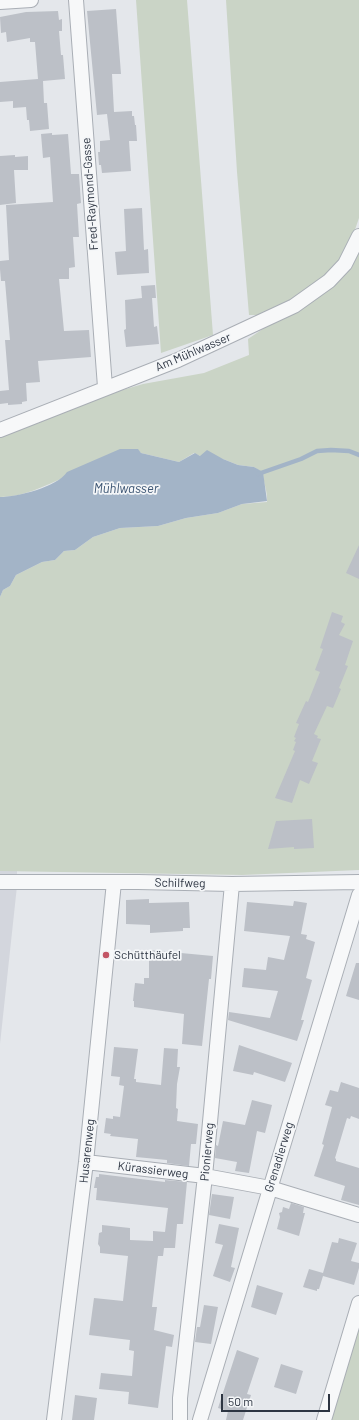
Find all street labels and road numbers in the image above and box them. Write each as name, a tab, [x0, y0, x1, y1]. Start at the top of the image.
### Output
street label: Fred-Raymond-Gasse	[79, 137, 101, 251]
street label: Am Mühlwasser	[153, 330, 233, 374]
street label: Schilfweg	[154, 875, 206, 891]
street label: Husarenweg	[76, 1118, 98, 1184]
street label: Grenadierweg	[261, 1120, 297, 1194]
street label: Pionierweg	[197, 1122, 217, 1182]
street label: Kürassierweg	[117, 1159, 189, 1181]

